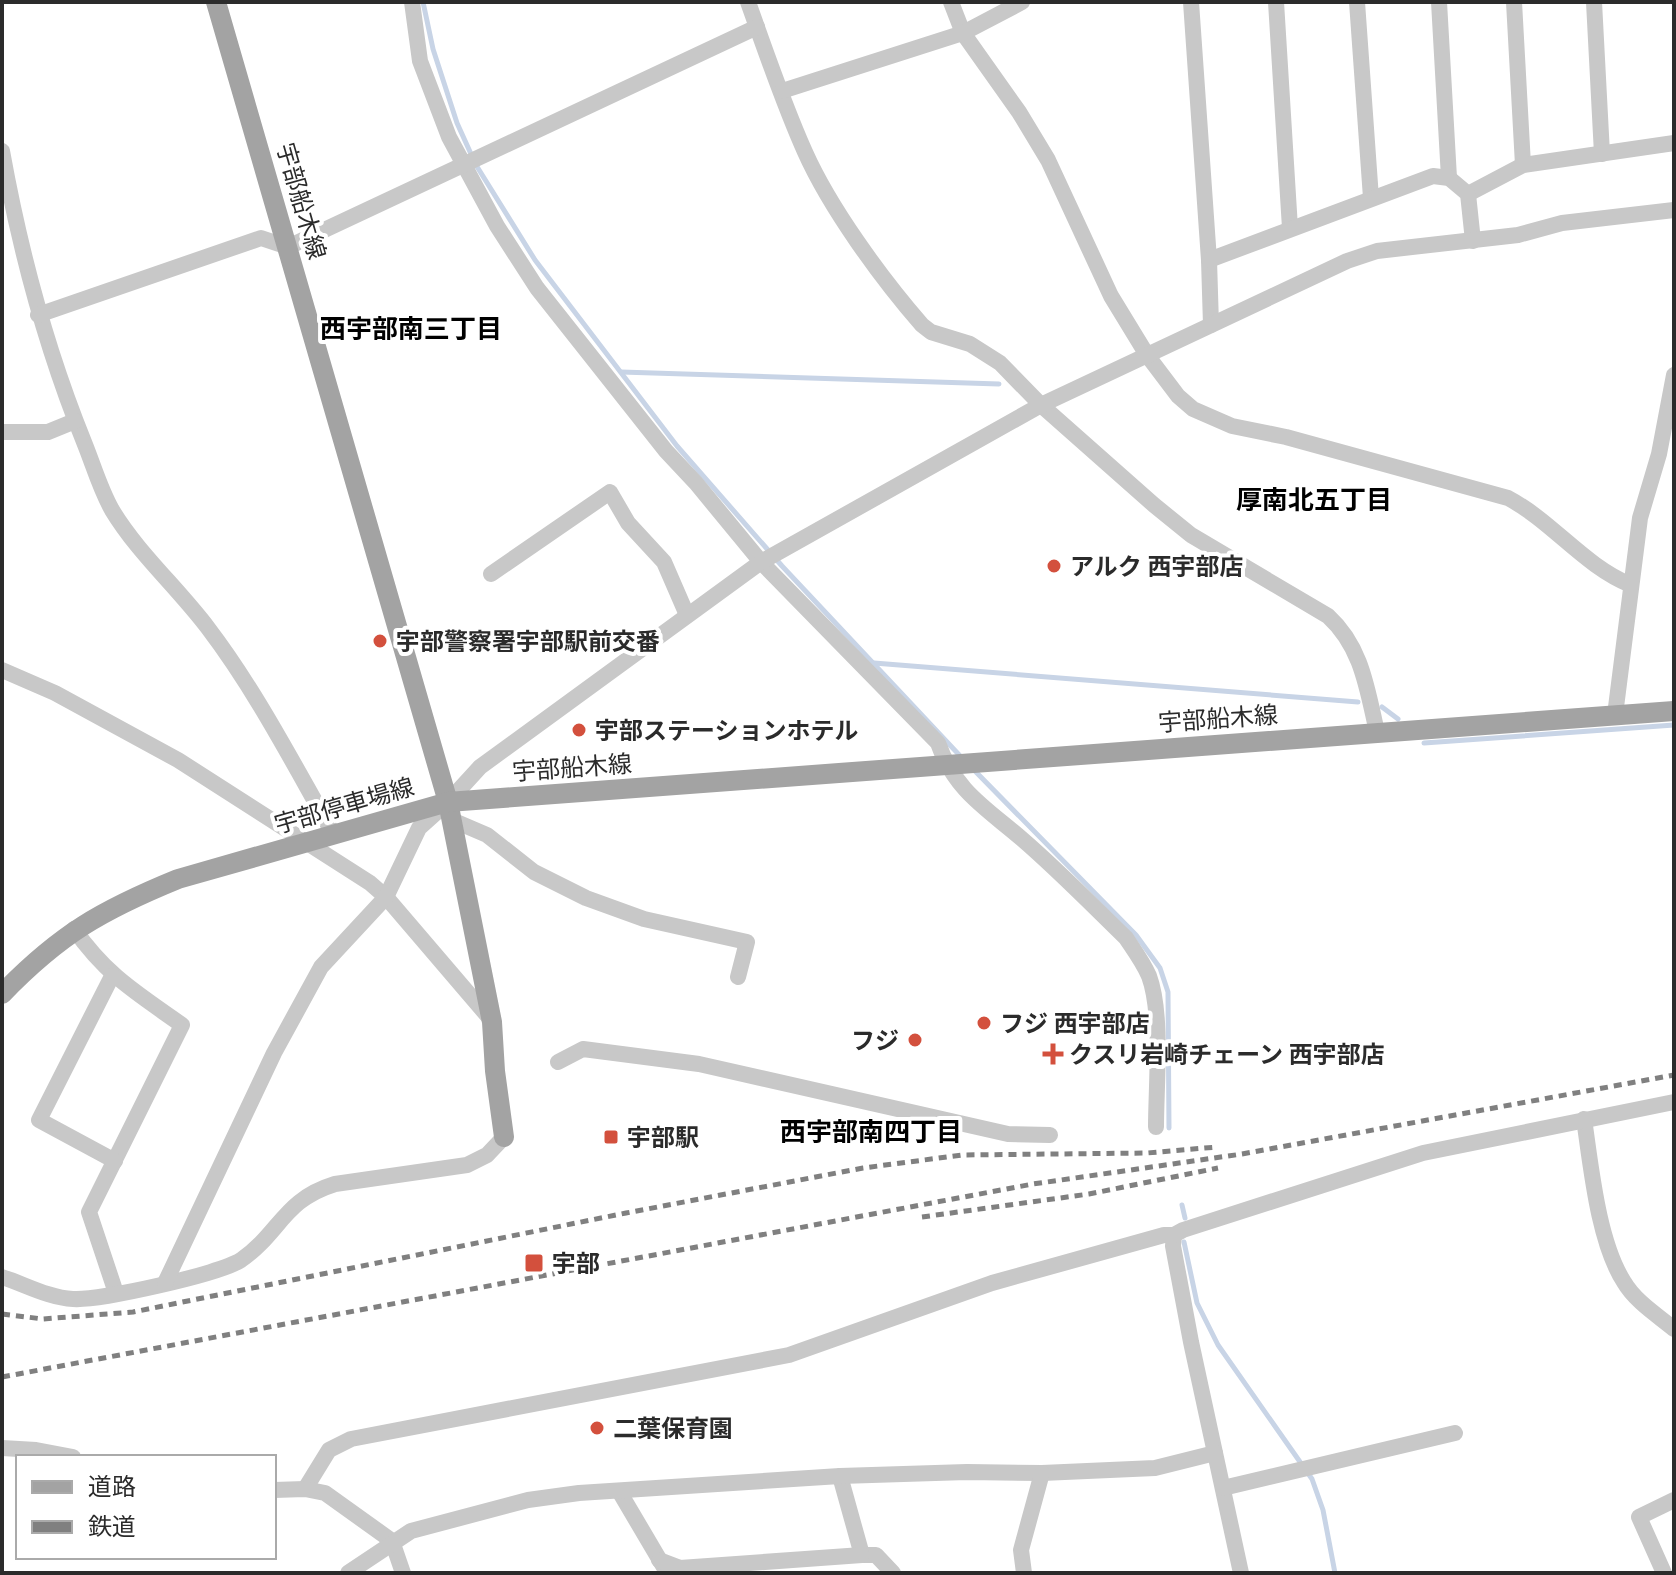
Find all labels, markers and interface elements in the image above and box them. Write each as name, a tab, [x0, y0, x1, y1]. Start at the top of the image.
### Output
street label: 宇部船木線	[270, 139, 334, 263]
district label: 西宇部南三丁目	[320, 311, 502, 345]
district label: 厚南北五丁目	[1236, 482, 1392, 516]
place label: アルク 西宇部店	[1070, 550, 1243, 582]
marker: アルク 西宇部店	[1045, 557, 1063, 575]
place label: 宇部警察署宇部駅前交番	[396, 625, 660, 657]
marker: 宇部警察署宇部駅前交番	[371, 632, 389, 650]
street label: 宇部船木線	[1157, 698, 1279, 738]
place label: 宇部ステーションホテル	[595, 714, 859, 746]
marker: 宇部ステーションホテル	[570, 721, 588, 739]
street label: 宇部船木線	[511, 747, 633, 787]
street label: 宇部停車場線	[270, 770, 418, 840]
place label: フジ 西宇部店	[1000, 1007, 1150, 1039]
marker: フジ 西宇部店	[975, 1014, 993, 1032]
place label: フジ	[851, 1024, 899, 1056]
marker: フジ	[906, 1031, 924, 1049]
place label: クスリ岩崎チェーン 西宇部店	[1069, 1038, 1385, 1070]
marker: クスリ岩崎チェーン 西宇部店	[1044, 1045, 1062, 1063]
district label: 西宇部南四丁目	[780, 1114, 962, 1148]
place label: 宇部駅	[627, 1121, 699, 1153]
marker: 宇部駅	[602, 1128, 620, 1146]
place label: 宇部	[552, 1247, 600, 1279]
marker: 宇部	[523, 1252, 545, 1274]
place label: 二葉保育園	[613, 1412, 733, 1444]
marker: 二葉保育園	[588, 1419, 606, 1437]
legend	[16, 1455, 276, 1559]
text: 道路	[88, 1470, 136, 1502]
text: 鉄道	[88, 1510, 136, 1542]

